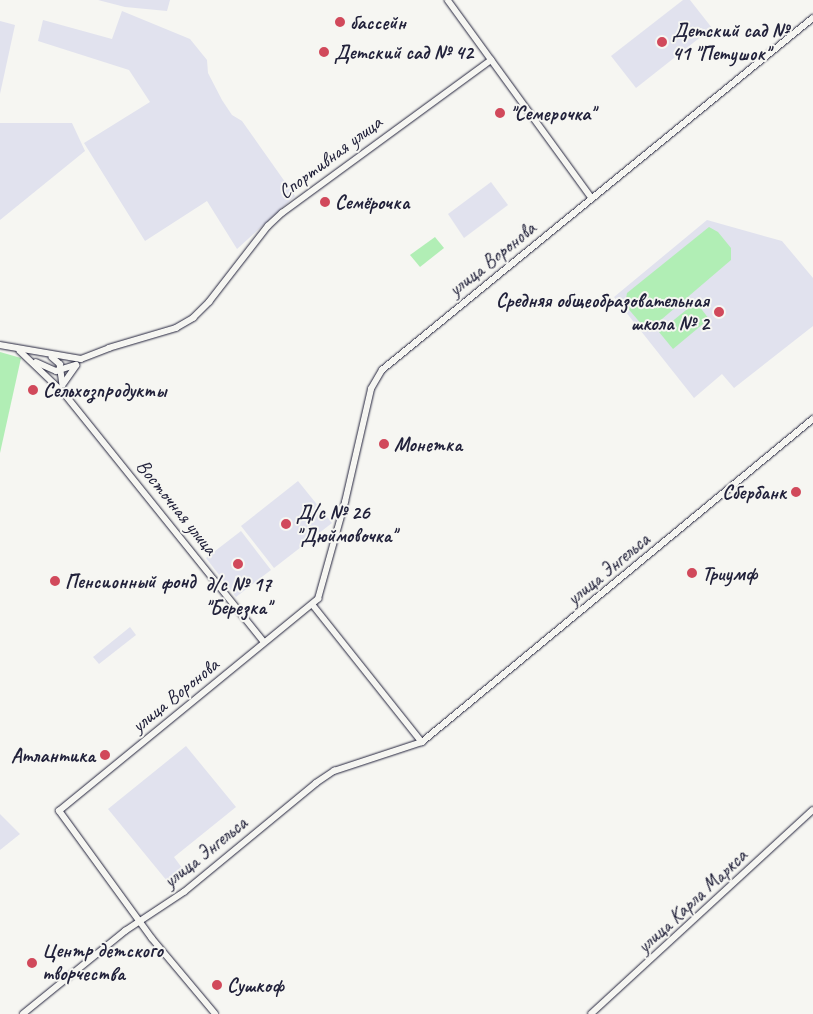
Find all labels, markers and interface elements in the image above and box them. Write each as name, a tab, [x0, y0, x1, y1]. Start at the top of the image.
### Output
place label: бассейн	[350, 10, 406, 34]
marker: бассейн	[334, 16, 346, 28]
place label: Детский сад № 41 "Петушок"	[672, 19, 788, 66]
marker: Детский сад № 41 "Петушок"	[656, 36, 668, 48]
place label: Детский сад № 42	[334, 40, 473, 64]
marker: Детский сад № 42	[318, 46, 330, 58]
place label: "Семерочка"	[510, 101, 595, 125]
marker: "Семерочка"	[494, 107, 506, 119]
street label: Спортивная улица	[273, 110, 387, 204]
place label: Семёрочка	[335, 190, 409, 214]
marker: Семёрочка	[319, 196, 331, 208]
street label: улица Воронова	[443, 216, 541, 302]
place label: Средняя общеобразовательная школа № 2	[496, 288, 709, 335]
marker: Средняя общеобразовательная школа № 2	[713, 306, 725, 318]
place label: Сельхозпродукты	[43, 378, 166, 402]
marker: Сельхозпродукты	[27, 384, 39, 396]
place label: Монетка	[394, 432, 462, 456]
marker: Монетка	[378, 438, 390, 450]
street label: Восточная улица	[131, 454, 223, 560]
place label: Сбербанк	[722, 480, 786, 504]
marker: Сбербанк	[790, 486, 802, 498]
place label: Д/с № 26 "Дюймовочка"	[296, 500, 396, 547]
marker: Д/с № 26 "Дюймовочка"	[280, 518, 292, 530]
street label: улица Энгельса	[561, 527, 655, 611]
marker: д/с № 17 "Березка"	[232, 558, 244, 570]
place label: Триумф	[702, 561, 757, 585]
marker: Триумф	[686, 567, 698, 579]
place label: Пенсионный фонд	[65, 569, 196, 593]
place label: д/с № 17 "Березка"	[205, 572, 271, 619]
marker: Пенсионный фонд	[49, 575, 61, 587]
street label: улица Воронова	[126, 652, 224, 738]
place label: Атлантика	[11, 743, 95, 767]
marker: Атлантика	[99, 749, 111, 761]
street label: улица Энгельса	[158, 811, 252, 893]
street label: улица Карла Маркса	[632, 844, 752, 958]
place label: Центр детского творчества	[42, 939, 163, 986]
marker: Центр детского творчества	[26, 957, 38, 969]
place label: Сушкоф	[227, 973, 284, 997]
marker: Сушкоф	[211, 979, 223, 991]

